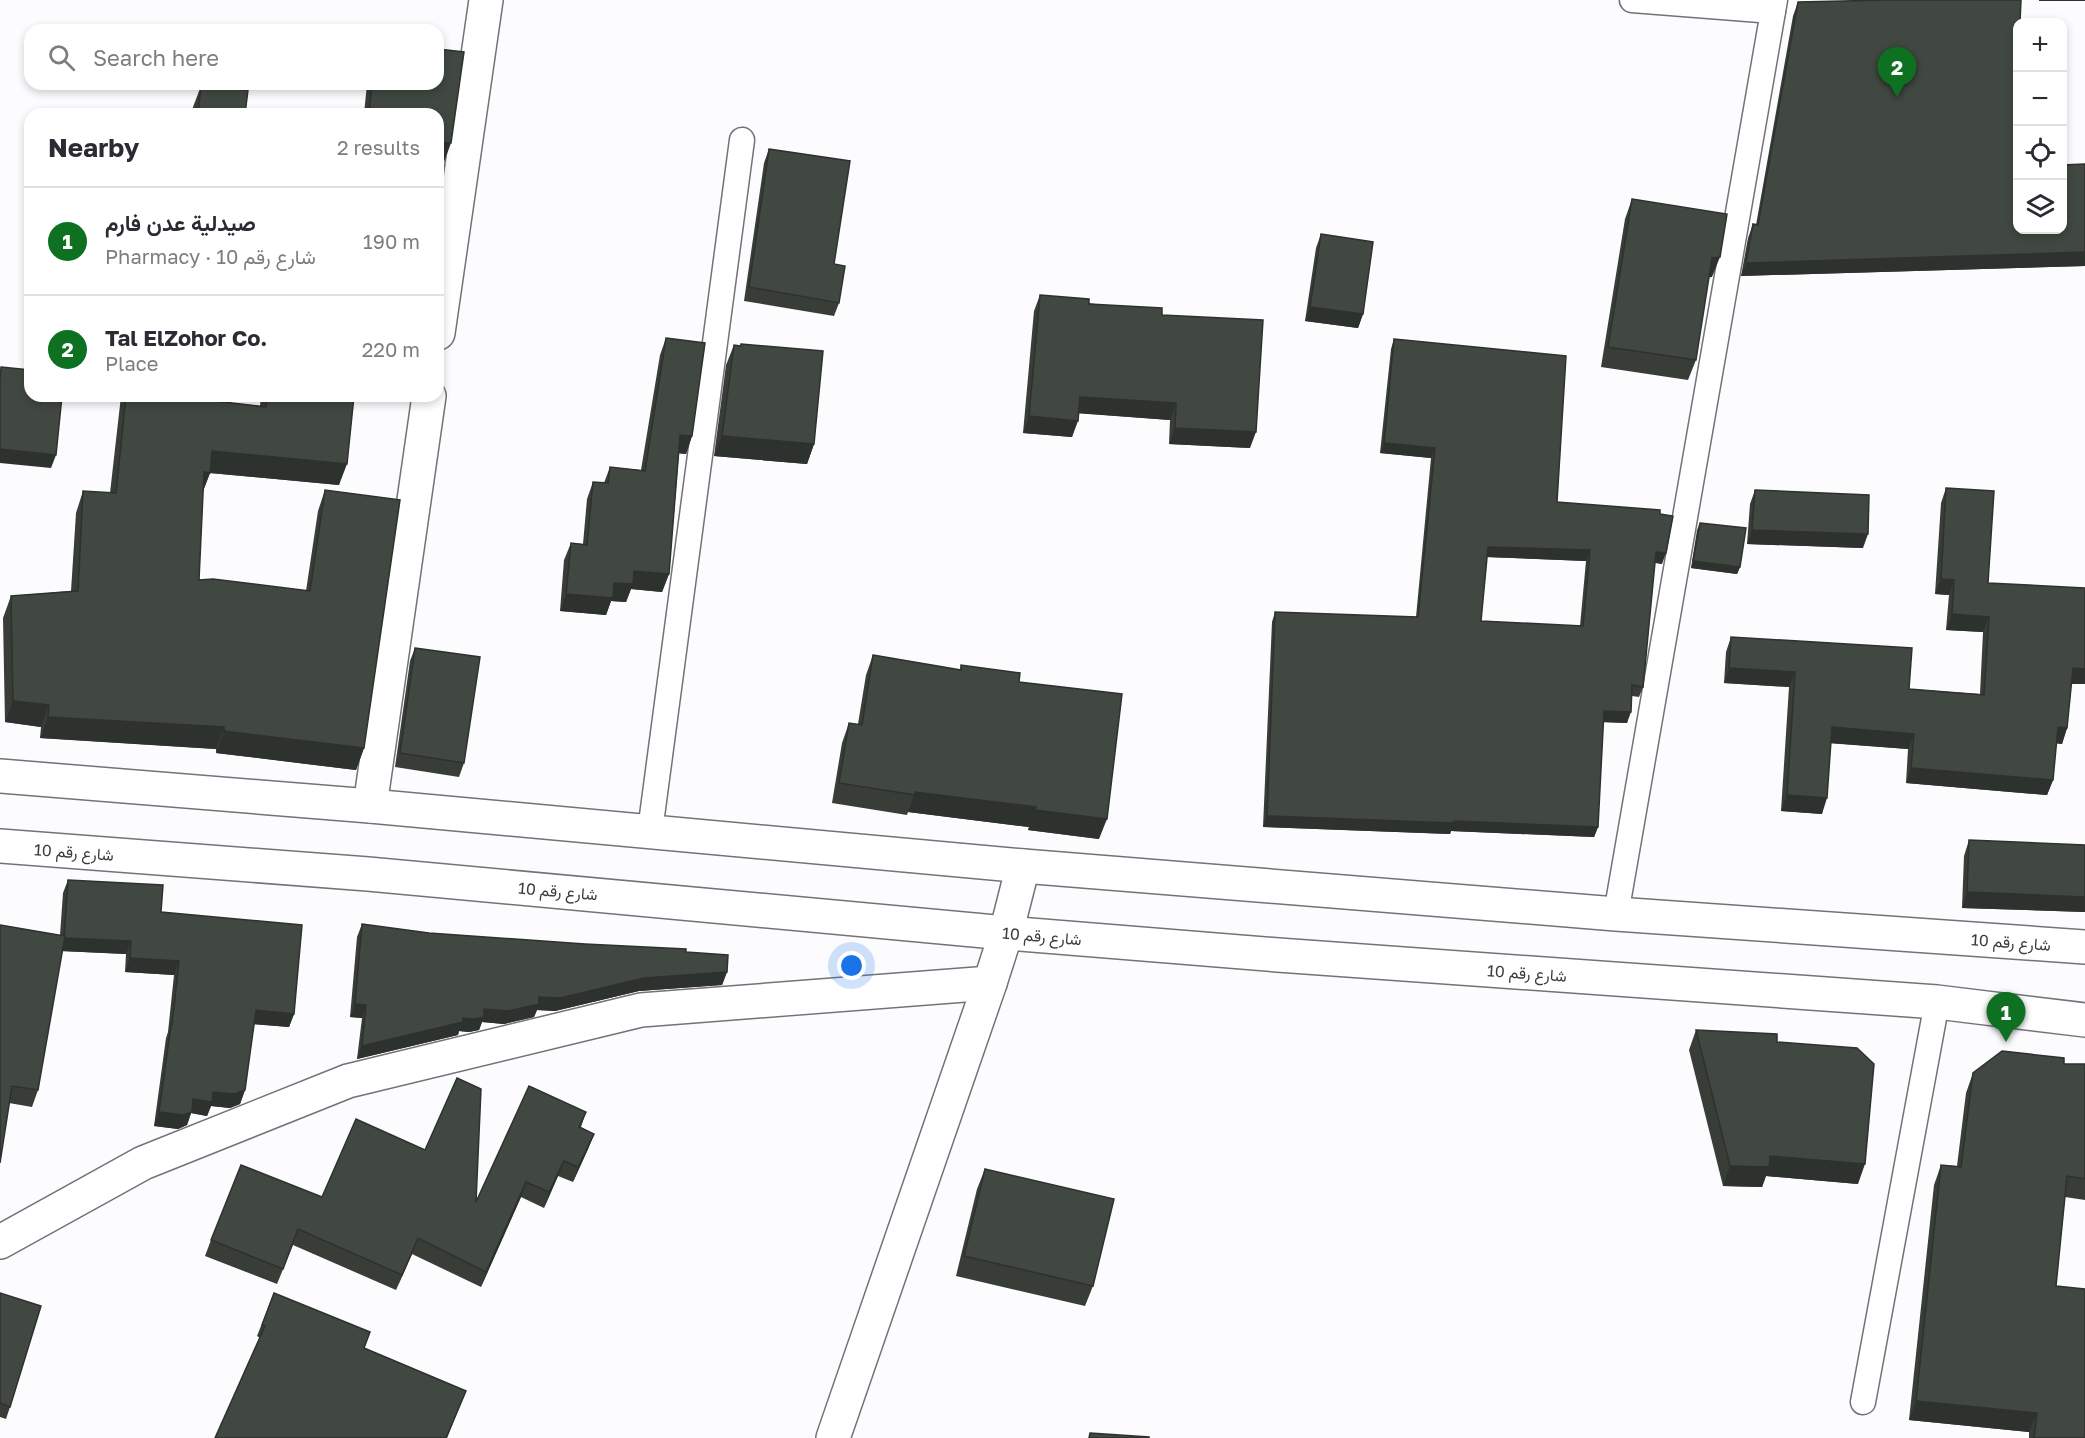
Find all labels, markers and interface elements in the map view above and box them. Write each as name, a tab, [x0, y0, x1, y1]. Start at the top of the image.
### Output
map controls	[2013, 18, 2067, 234]
button: +	[2013, 18, 2067, 72]
search box	[24, 24, 444, 90]
icon: search	[45, 41, 78, 74]
text: Search here	[93, 44, 219, 71]
pin: 2	[1878, 48, 1916, 97]
button: −	[2013, 72, 2067, 126]
button: locate	[2013, 126, 2067, 180]
text: Nearby	[48, 132, 139, 163]
text: 2 results	[337, 135, 420, 159]
button: layers	[2013, 180, 2067, 234]
text: صيدلية عدن فارم	[105, 209, 256, 236]
text: 1	[62, 229, 73, 253]
text: 190 m	[363, 229, 420, 253]
text: Pharmacy · شارع رقم 10	[105, 244, 316, 268]
text: Tal ElZohor Co.	[105, 324, 267, 351]
text: 2	[61, 337, 74, 361]
text: 220 m	[362, 337, 420, 361]
text: Place	[105, 351, 158, 375]
street label: شارع رقم 10	[33, 839, 114, 867]
street label: شارع رقم 10	[517, 878, 599, 906]
street label: شارع رقم 10	[1001, 923, 1083, 951]
street label: شارع رقم 10	[1970, 929, 2051, 957]
your location	[837, 951, 866, 980]
street label: شارع رقم 10	[1486, 960, 1567, 988]
pin: 1	[1986, 992, 2026, 1042]

